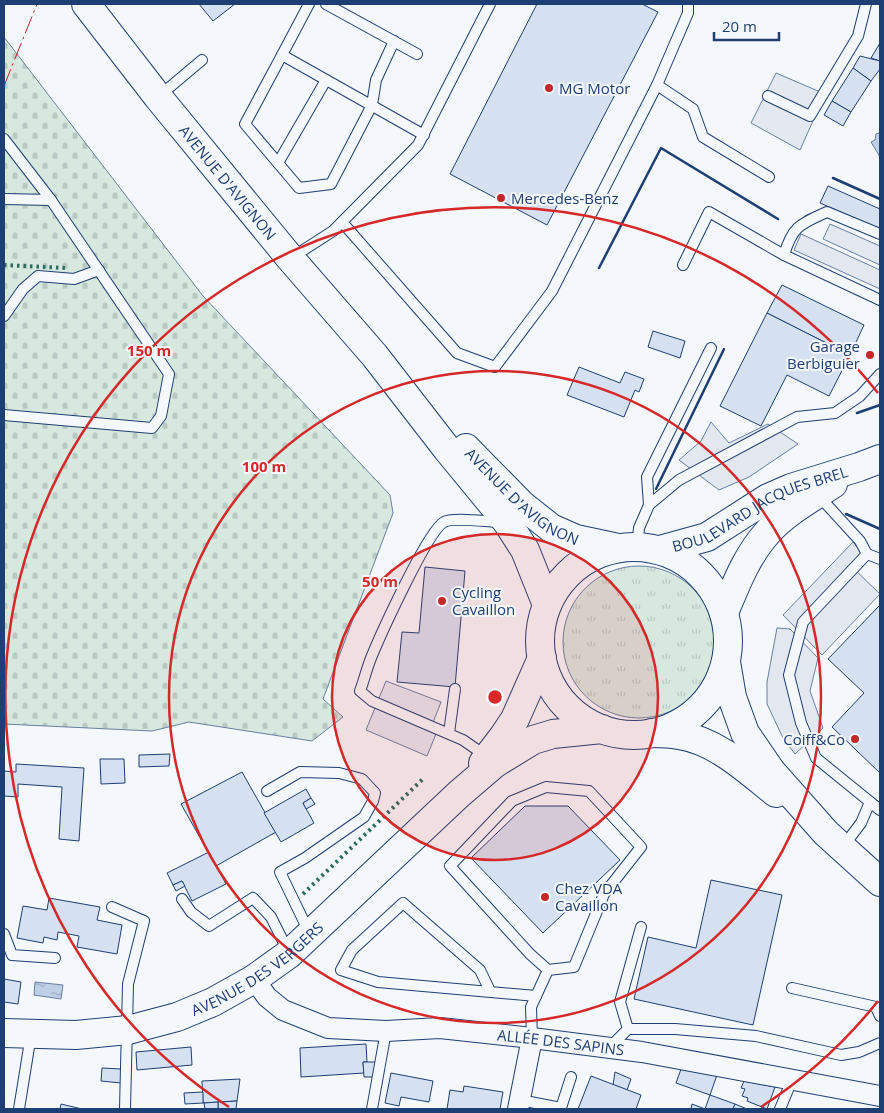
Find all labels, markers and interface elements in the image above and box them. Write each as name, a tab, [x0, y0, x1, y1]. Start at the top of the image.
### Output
scale bar	[714, 10, 779, 42]
text: 20 m	[722, 16, 757, 36]
place label: MG Motor	[559, 78, 630, 98]
marker: MG Motor	[543, 82, 555, 94]
street label: AVENUE D'AVIGNON	[175, 121, 281, 244]
place label: Mercedes-Benz	[511, 188, 619, 208]
marker: Mercedes-Benz	[495, 192, 507, 204]
place label: Garage Berbiguier	[787, 336, 860, 373]
text: 150 m	[127, 340, 171, 360]
marker: Garage Berbiguier	[864, 349, 876, 361]
street label: AVENUE D'AVIGNON	[461, 443, 582, 549]
text: 100 m	[242, 456, 286, 476]
street label: BOULEVARD JACQUES BREL	[670, 461, 850, 556]
text: 50 m	[362, 571, 398, 591]
place label: Cycling Cavaillon	[452, 582, 515, 619]
marker: Cycling Cavaillon	[436, 595, 448, 607]
centre of rings	[486, 688, 504, 706]
place label: Coiff&Co	[783, 729, 845, 749]
marker: Coiff&Co	[849, 733, 861, 745]
place label: Chez VDA Cavaillon	[555, 878, 623, 915]
marker: Chez VDA Cavaillon	[539, 891, 551, 903]
street label: AVENUE DES VERGERS	[188, 917, 327, 1020]
street label: ALLÉE DES SAPINS	[496, 1024, 625, 1060]

